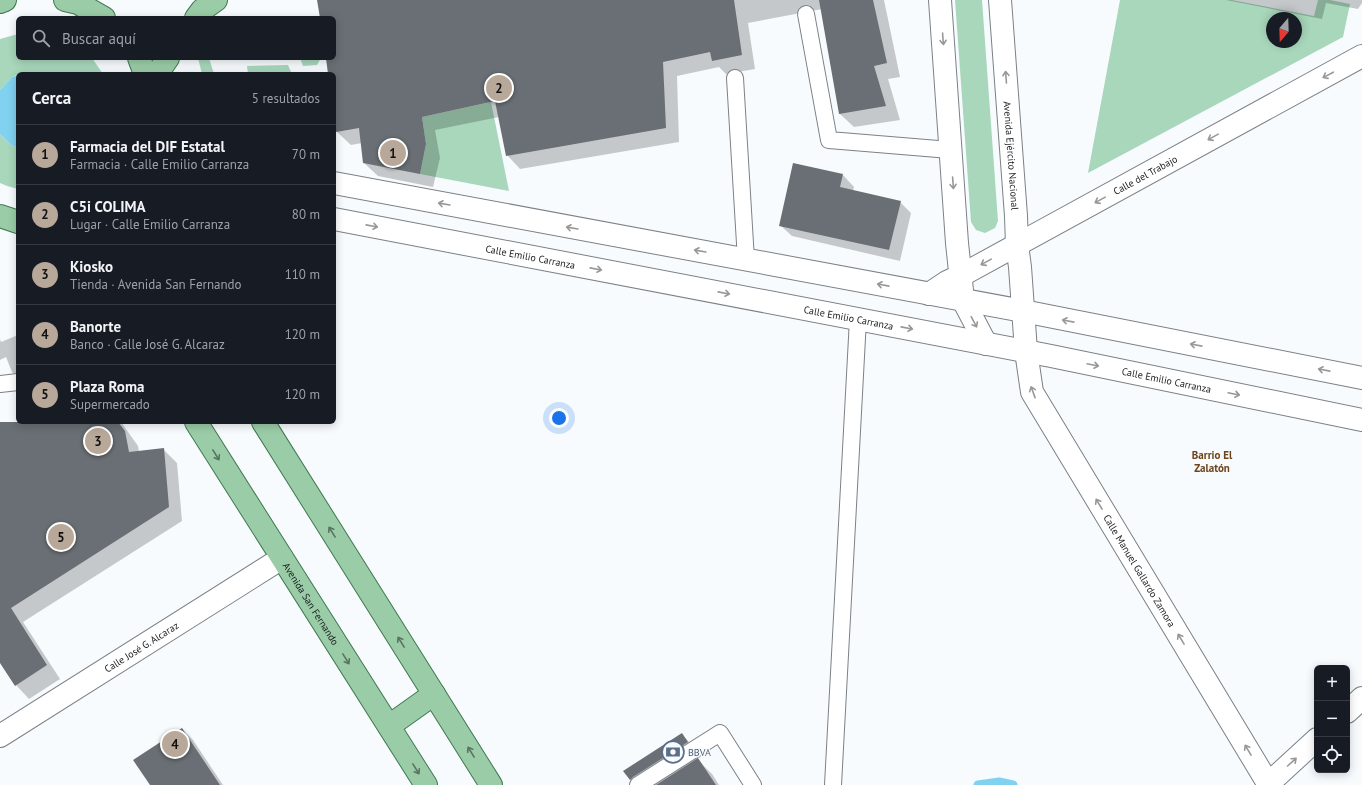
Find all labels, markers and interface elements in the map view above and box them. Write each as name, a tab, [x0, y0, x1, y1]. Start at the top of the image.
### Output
north arrow	[1266, 12, 1302, 48]
search box	[16, 16, 336, 60]
icon: search	[30, 27, 52, 49]
text: Buscar aquí	[62, 29, 136, 48]
one-way arrow	[939, 32, 946, 45]
one-way arrow	[1002, 71, 1009, 84]
one-way arrow	[1322, 71, 1334, 79]
pin: 2	[486, 73, 512, 103]
text: Cerca	[32, 87, 71, 109]
text: 5 resultados	[252, 90, 320, 107]
street label: Avenida Ejército Nacional	[1001, 101, 1022, 211]
one-way arrow	[1208, 133, 1220, 141]
text: Farmacia del DIF Estatal	[70, 137, 225, 156]
pin: 1	[380, 138, 406, 168]
text: 1	[41, 146, 49, 163]
text: 70 m	[292, 146, 320, 163]
street label: Calle del Trabajo	[1111, 152, 1179, 197]
text: Farmacia · Calle Emilio Carranza	[70, 156, 249, 173]
one-way arrow	[949, 176, 956, 189]
one-way arrow	[1094, 196, 1106, 204]
text: C5i COLIMA	[70, 197, 146, 216]
one-way arrow	[438, 200, 451, 208]
text: 2	[41, 206, 49, 223]
text: 80 m	[292, 206, 320, 223]
text: Lugar · Calle Emilio Carranza	[70, 216, 230, 233]
one-way arrow	[365, 223, 378, 231]
one-way arrow	[566, 223, 579, 231]
street label: Calle Emilio Carranza	[484, 242, 576, 271]
one-way arrow	[694, 247, 707, 255]
text: Kiosko	[70, 257, 113, 276]
one-way arrow	[980, 259, 992, 267]
one-way arrow	[589, 265, 602, 273]
text: 3	[41, 266, 49, 283]
text: 110 m	[285, 266, 320, 283]
text: Tienda · Avenida San Fernando	[70, 276, 242, 293]
one-way arrow	[877, 281, 890, 289]
one-way arrow	[717, 290, 730, 298]
street label: Calle Emilio Carranza	[803, 302, 895, 332]
one-way arrow	[971, 316, 979, 328]
one-way arrow	[1062, 316, 1075, 324]
text: Banorte	[70, 317, 121, 336]
one-way arrow	[900, 325, 913, 333]
text: 4	[41, 326, 49, 343]
text: 120 m	[285, 326, 320, 343]
text: Banco · Calle José G. Alcaraz	[70, 336, 225, 353]
one-way arrow	[1190, 341, 1203, 349]
one-way arrow	[1086, 361, 1099, 369]
street label: Calle Emilio Carranza	[1121, 364, 1213, 395]
one-way arrow	[1318, 366, 1331, 374]
text: Plaza Roma	[70, 377, 144, 396]
text: 5	[41, 386, 49, 403]
text: 120 m	[285, 386, 320, 403]
one-way arrow	[1029, 386, 1036, 398]
one-way arrow	[1227, 390, 1240, 398]
text: Supermercado	[70, 396, 150, 413]
your location	[549, 408, 569, 428]
pin: 3	[85, 426, 111, 456]
district label: Barrio El Zalatón	[1192, 448, 1233, 475]
one-way arrow	[213, 449, 221, 461]
one-way arrow	[1095, 499, 1103, 510]
street label: Calle Manuel Gallardo Zamora	[1101, 512, 1179, 629]
pin: 5	[48, 522, 74, 552]
one-way arrow	[328, 527, 336, 538]
street label: Avenida San Fernando	[280, 560, 342, 647]
street label: Calle José G. Alcaraz	[102, 619, 181, 675]
one-way arrow	[1176, 633, 1184, 645]
one-way arrow	[397, 636, 405, 648]
one-way arrow	[342, 653, 350, 664]
map controls	[1314, 665, 1350, 773]
button: +	[1314, 665, 1350, 701]
button: −	[1314, 701, 1350, 737]
pin: 4	[162, 729, 188, 759]
button: locate	[1314, 737, 1350, 773]
bank icon: BBVA	[660, 739, 686, 765]
one-way arrow	[1244, 745, 1252, 756]
one-way arrow	[466, 746, 474, 758]
place label: BBVA	[688, 746, 711, 759]
one-way arrow	[1287, 757, 1297, 767]
one-way arrow	[412, 763, 420, 775]

